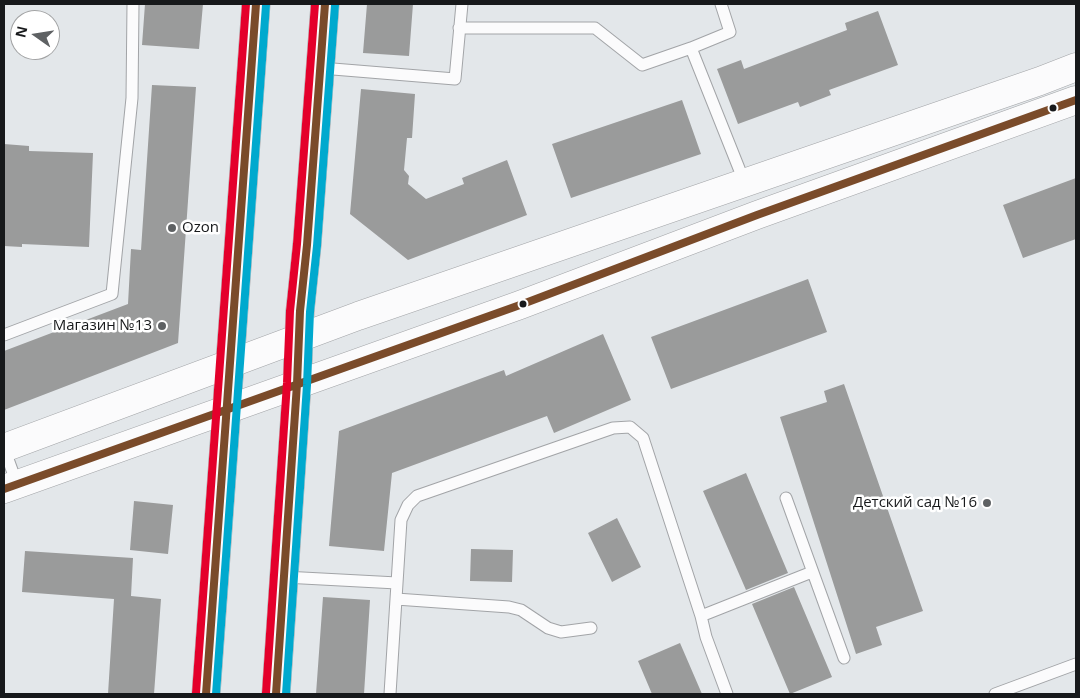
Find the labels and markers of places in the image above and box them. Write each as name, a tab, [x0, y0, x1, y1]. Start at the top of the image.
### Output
unlabelled marker	[1048, 103, 1058, 113]
place label: Ozon	[182, 219, 219, 237]
marker: Ozon	[166, 222, 178, 234]
unlabelled marker	[518, 299, 528, 309]
place label: Магазин №13	[53, 317, 152, 335]
marker: Магазин №13	[156, 320, 168, 332]
place label: Детский сад №16	[853, 494, 977, 512]
marker: Детский сад №16	[981, 497, 993, 509]

